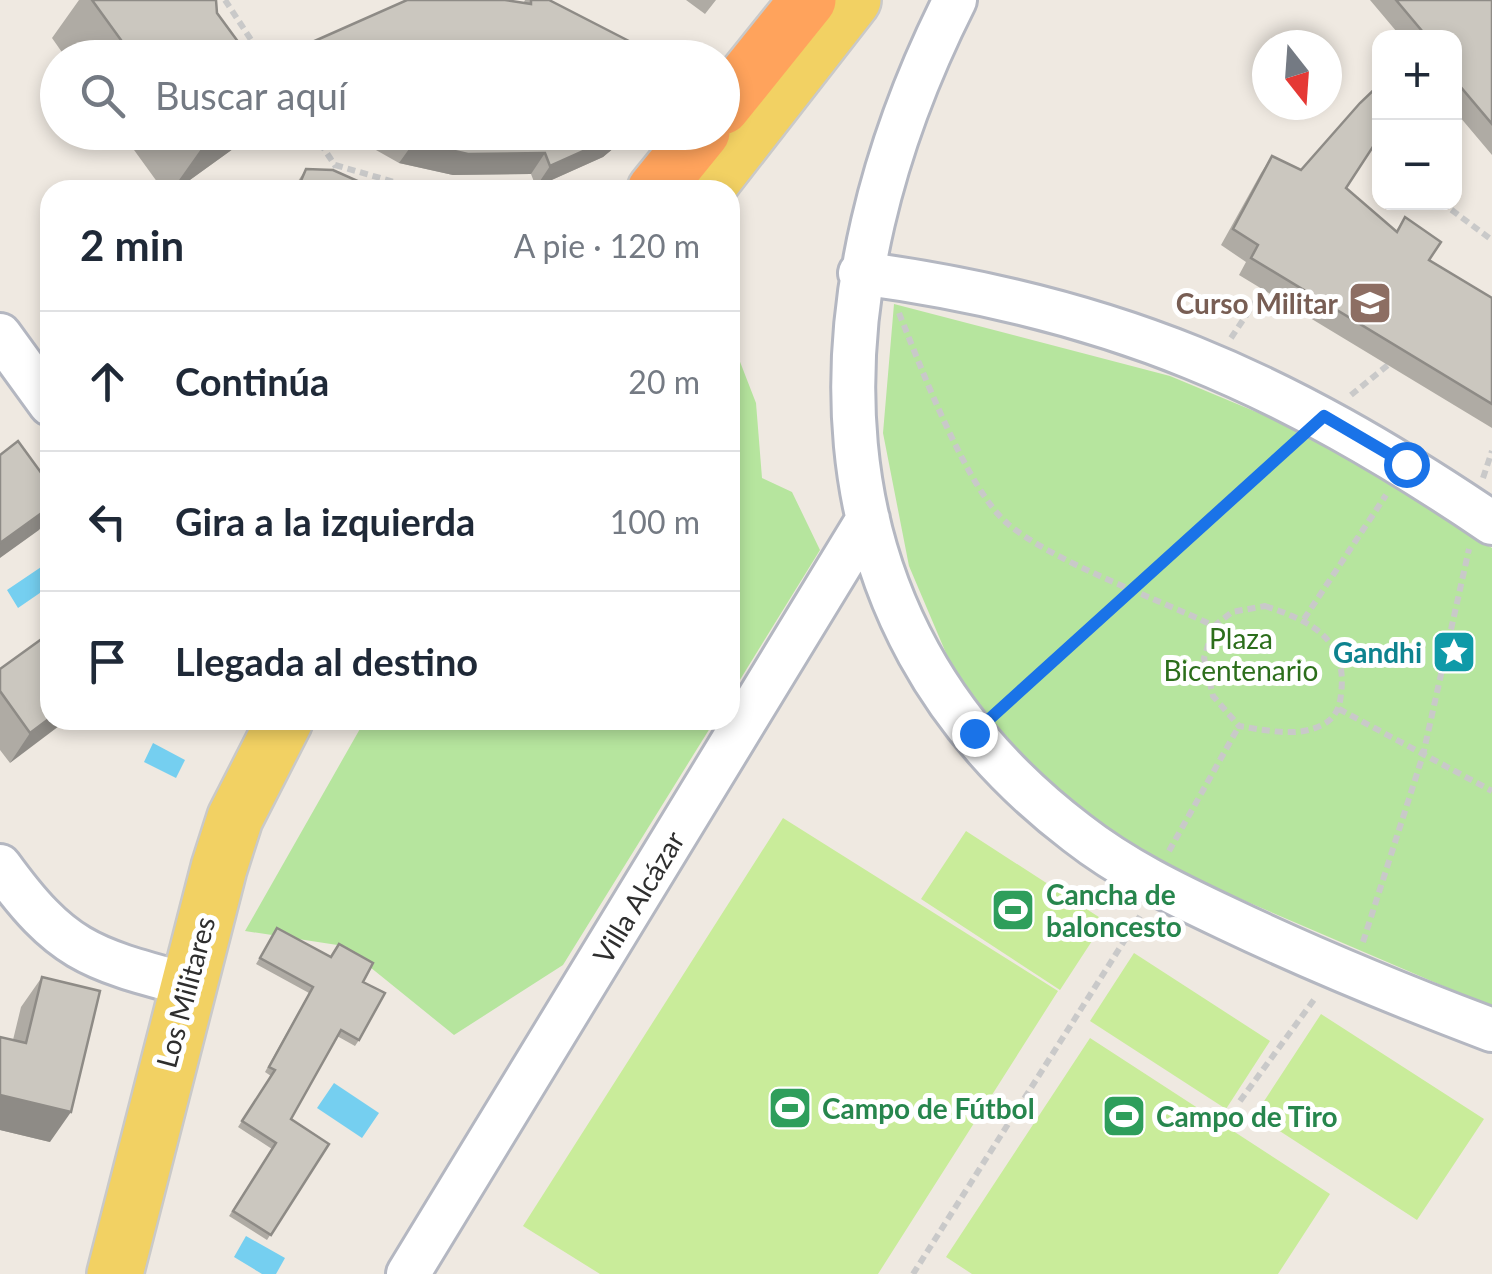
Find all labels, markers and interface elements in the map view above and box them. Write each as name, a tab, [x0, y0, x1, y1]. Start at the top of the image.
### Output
north arrow	[1252, 30, 1342, 120]
map controls	[1372, 30, 1462, 210]
button: +	[1372, 30, 1462, 120]
search box	[40, 40, 740, 150]
icon: search	[75, 68, 130, 123]
text: Buscar aquí	[155, 72, 347, 118]
button: −	[1372, 120, 1462, 210]
text: 2 min	[80, 220, 184, 270]
text: A pie · 120 m	[514, 226, 700, 265]
school or university icon: Curso Militar	[1347, 280, 1393, 326]
place label: Curso Militar	[1176, 286, 1339, 320]
icon: ahead	[80, 354, 135, 409]
text: Continúa	[175, 358, 329, 404]
text: 20 m	[628, 362, 700, 401]
route start	[1384, 442, 1430, 488]
icon: left	[80, 494, 135, 549]
text: Gira a la izquierda	[175, 498, 475, 544]
text: 100 m	[610, 502, 700, 541]
park label: Plaza Bicentenario	[1164, 621, 1318, 687]
place icon: Gandhi	[1431, 629, 1477, 675]
icon: arrive	[80, 634, 135, 689]
place label: Gandhi	[1333, 635, 1422, 669]
text: Llegada al destino	[175, 638, 478, 684]
route end	[952, 711, 998, 757]
street label: Villa Alcázar	[585, 825, 691, 969]
place label: Cancha de baloncesto	[1046, 877, 1182, 943]
sports icon: Cancha de baloncesto	[990, 887, 1036, 933]
street label: Los Militares	[149, 913, 221, 1071]
sports icon: Campo de Fútbol	[767, 1085, 813, 1131]
place label: Campo de Fútbol	[822, 1091, 1035, 1125]
sports icon: Campo de Tiro	[1101, 1093, 1147, 1139]
place label: Campo de Tiro	[1156, 1099, 1338, 1133]

